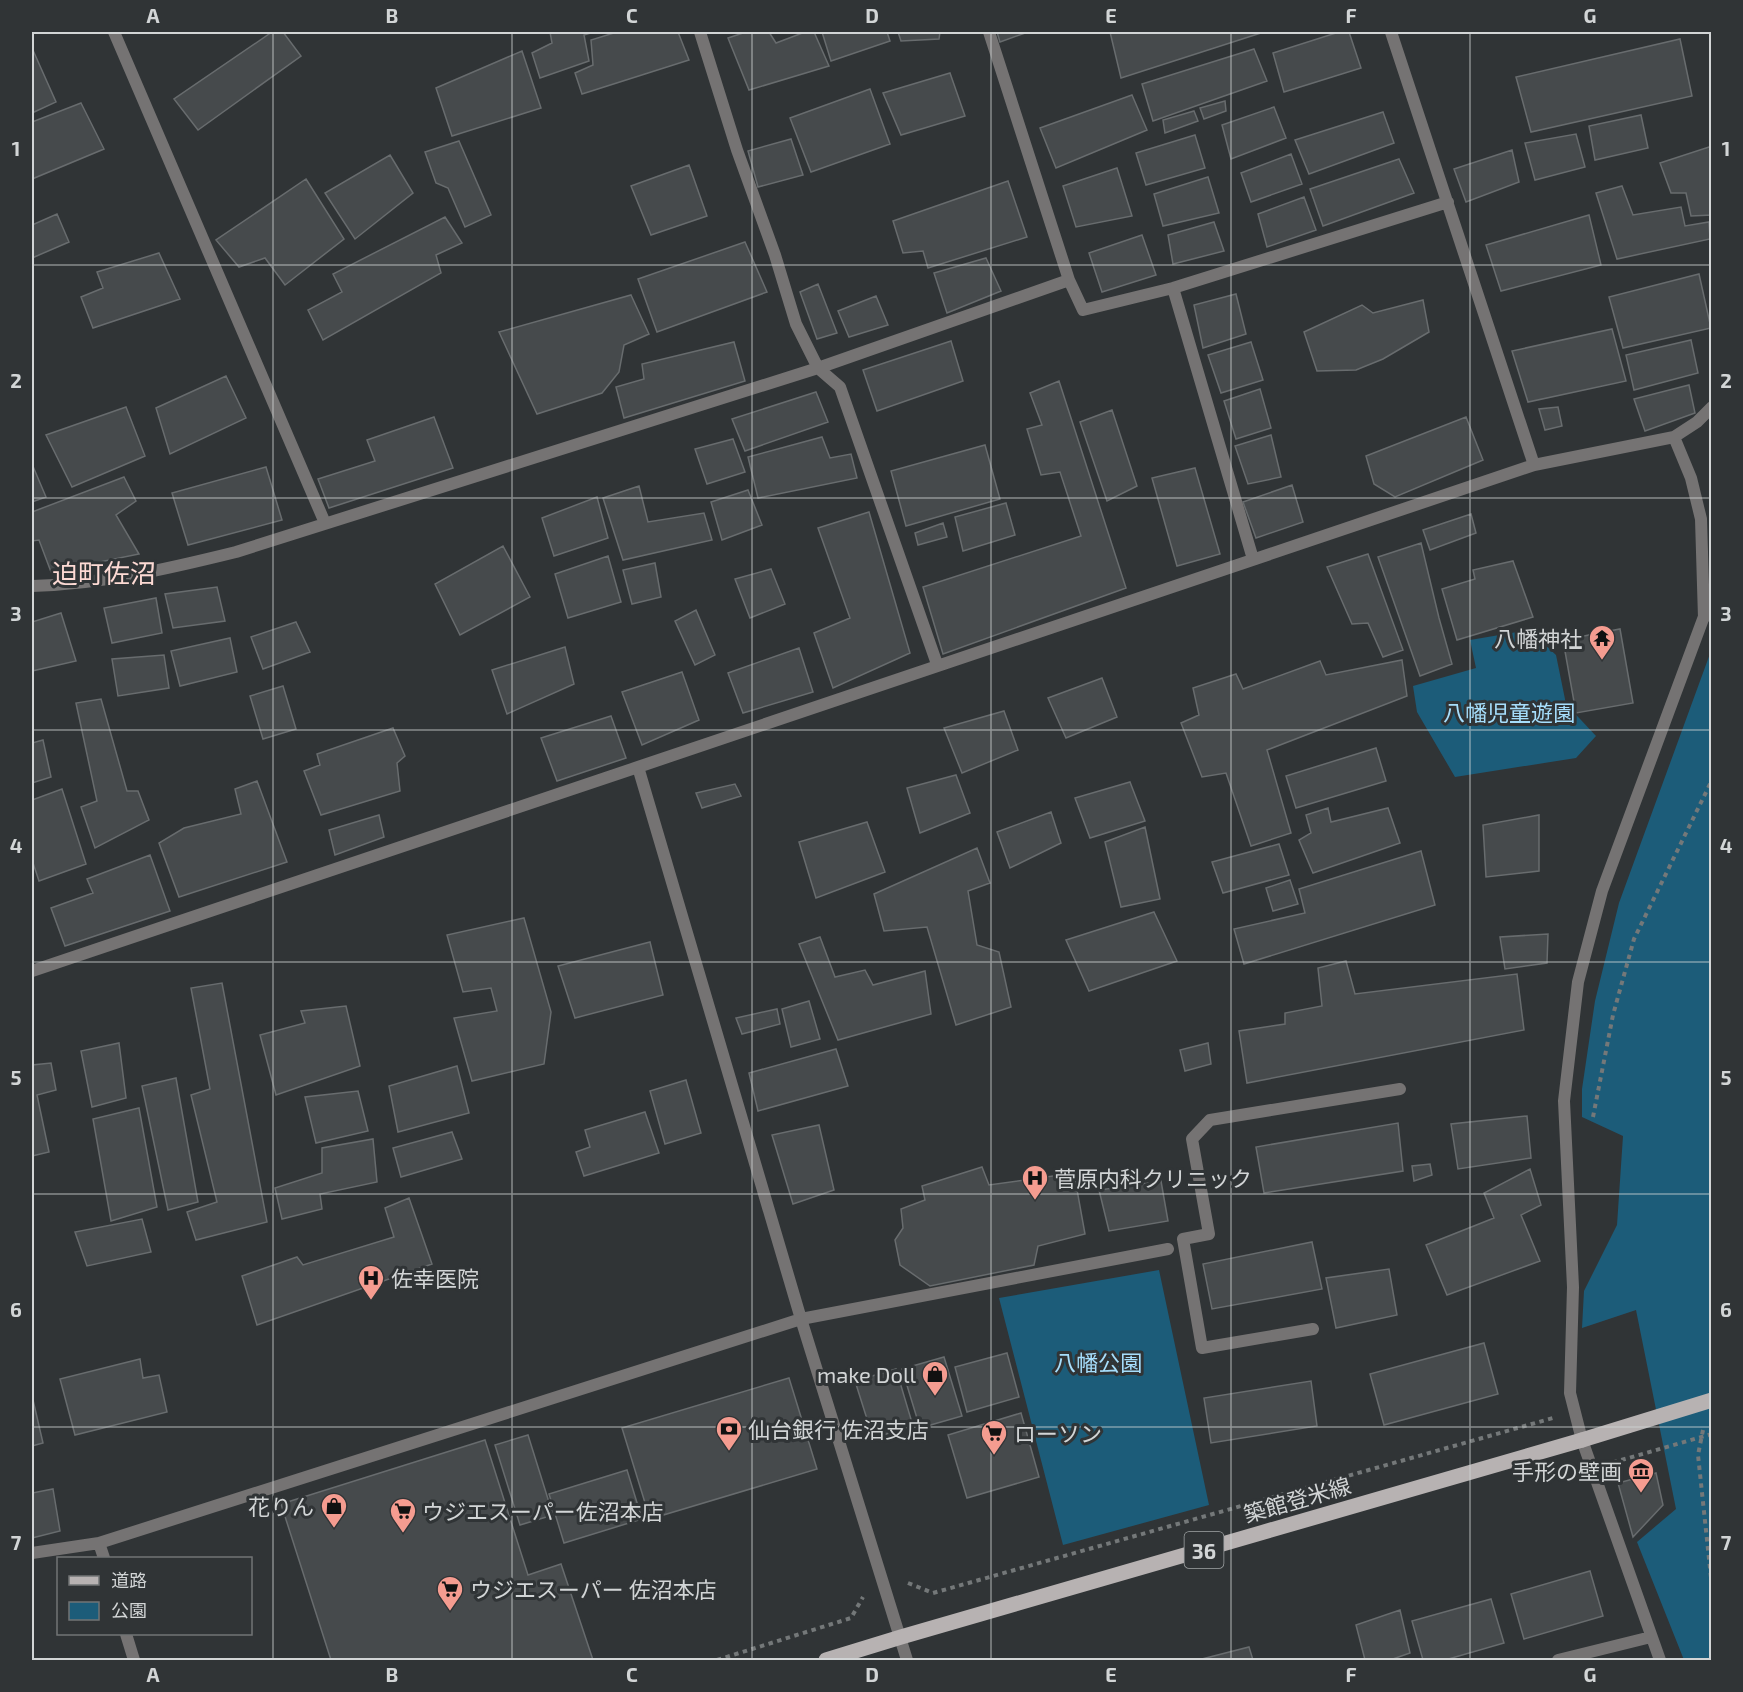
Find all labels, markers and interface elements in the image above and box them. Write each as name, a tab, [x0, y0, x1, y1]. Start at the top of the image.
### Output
text: A	[146, 3, 160, 27]
text: B	[386, 3, 398, 27]
text: C	[626, 3, 638, 27]
text: D	[865, 3, 879, 27]
text: E	[1105, 3, 1117, 27]
text: F	[1345, 3, 1357, 27]
text: G	[1584, 3, 1596, 27]
text: 1	[12, 136, 20, 160]
text: 1	[1722, 136, 1730, 160]
text: 2	[10, 368, 22, 392]
text: 2	[1720, 368, 1732, 392]
district label: 迫町佐沼	[52, 557, 156, 588]
text: 3	[10, 601, 22, 625]
text: 3	[1720, 601, 1732, 625]
temple icon: 八幡神社	[1587, 623, 1617, 661]
place label: 八幡神社	[1494, 625, 1582, 651]
park label: 八幡児童遊園	[1443, 699, 1575, 725]
text: 4	[10, 833, 23, 857]
text: 4	[1720, 833, 1733, 857]
text: 5	[10, 1065, 22, 1089]
text: 5	[1720, 1065, 1732, 1089]
hospital icon: 菅原内科クリニック	[1020, 1163, 1050, 1201]
place label: 菅原内科クリニック	[1054, 1165, 1252, 1191]
hospital icon: 佐幸医院	[356, 1263, 386, 1301]
place label: 佐幸医院	[391, 1265, 479, 1291]
text: 6	[10, 1297, 22, 1321]
text: 6	[1720, 1297, 1732, 1321]
park label: 八幡公園	[1054, 1349, 1142, 1375]
shop icon: make Doll	[920, 1359, 950, 1397]
place label: make Doll	[817, 1361, 916, 1387]
bank icon: 仙台銀行 佐沼支店	[714, 1414, 744, 1452]
place label: 仙台銀行 佐沼支店	[748, 1416, 929, 1442]
supermarket icon: ローソン	[979, 1418, 1009, 1456]
place label: ローソン	[1014, 1420, 1102, 1446]
museum icon: 手形の壁画	[1626, 1456, 1656, 1494]
place label: 手形の壁画	[1512, 1458, 1622, 1484]
street label: 築館登米線	[1241, 1471, 1353, 1527]
shop icon: 花りん	[319, 1491, 349, 1529]
place label: 花りん	[248, 1493, 314, 1519]
supermarket icon: ウジエスーパー佐沼本店	[388, 1496, 418, 1534]
place label: ウジエスーパー佐沼本店	[422, 1498, 664, 1524]
text: 7	[11, 1530, 22, 1554]
text: 7	[1721, 1530, 1732, 1554]
road number: 36	[1184, 1532, 1224, 1568]
legend	[57, 1557, 252, 1635]
text: 道路	[111, 1569, 147, 1591]
supermarket icon: ウジエスーパー 佐沼本店	[435, 1574, 465, 1612]
place label: ウジエスーパー 佐沼本店	[470, 1576, 717, 1602]
text: 公園	[111, 1599, 147, 1621]
text: A	[146, 1662, 160, 1686]
text: B	[386, 1662, 398, 1686]
text: C	[626, 1662, 638, 1686]
text: D	[865, 1662, 879, 1686]
text: E	[1105, 1662, 1117, 1686]
text: F	[1345, 1662, 1357, 1686]
text: G	[1584, 1662, 1596, 1686]

